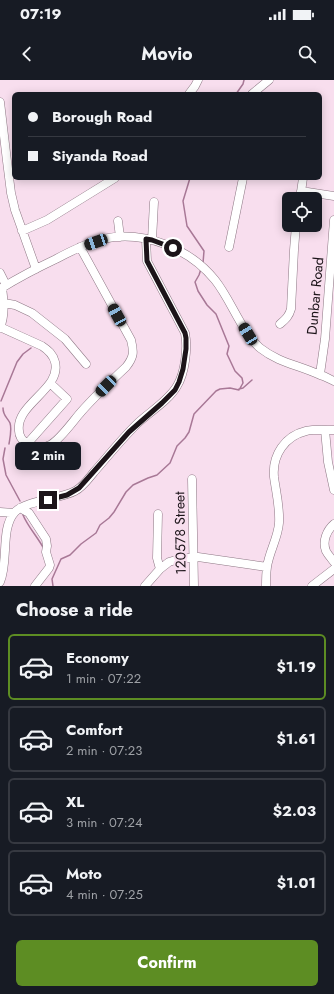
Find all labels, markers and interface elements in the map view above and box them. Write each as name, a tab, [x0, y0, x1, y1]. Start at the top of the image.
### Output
text: 07:19	[20, 3, 61, 25]
text: Movio	[141, 41, 193, 67]
icon: back	[16, 43, 38, 65]
icon: search	[296, 43, 318, 65]
text: Borough Road	[52, 106, 152, 128]
text: Siyanda Road	[52, 145, 148, 167]
map controls	[282, 192, 322, 232]
button: locate	[282, 192, 322, 232]
car	[83, 232, 109, 252]
route start	[164, 239, 182, 257]
street label: Dunbar Road	[302, 256, 328, 336]
car	[106, 302, 128, 328]
car	[237, 321, 259, 347]
car	[93, 373, 119, 399]
callout: 2 min	[15, 442, 81, 470]
text: 2 min	[31, 446, 65, 465]
route end	[39, 491, 57, 509]
street label: 120578 Street	[169, 491, 191, 575]
text: Choose a ride	[16, 597, 133, 623]
text: Economy	[66, 647, 129, 669]
icon: car	[18, 649, 54, 685]
text: $1.19	[277, 656, 316, 678]
text: 1 min · 07:22	[66, 669, 141, 688]
text: Comfort	[66, 719, 123, 741]
icon: car	[18, 721, 54, 757]
text: $1.61	[277, 728, 316, 750]
text: 2 min · 07:23	[66, 741, 142, 760]
text: XL	[66, 791, 84, 813]
icon: car	[18, 793, 54, 829]
text: $2.03	[273, 800, 316, 822]
text: 3 min · 07:24	[66, 813, 143, 832]
text: Moto	[66, 863, 102, 885]
icon: car	[18, 865, 54, 901]
text: $1.01	[277, 872, 316, 894]
text: 4 min · 07:25	[66, 885, 143, 904]
button: Confirm	[16, 940, 318, 986]

